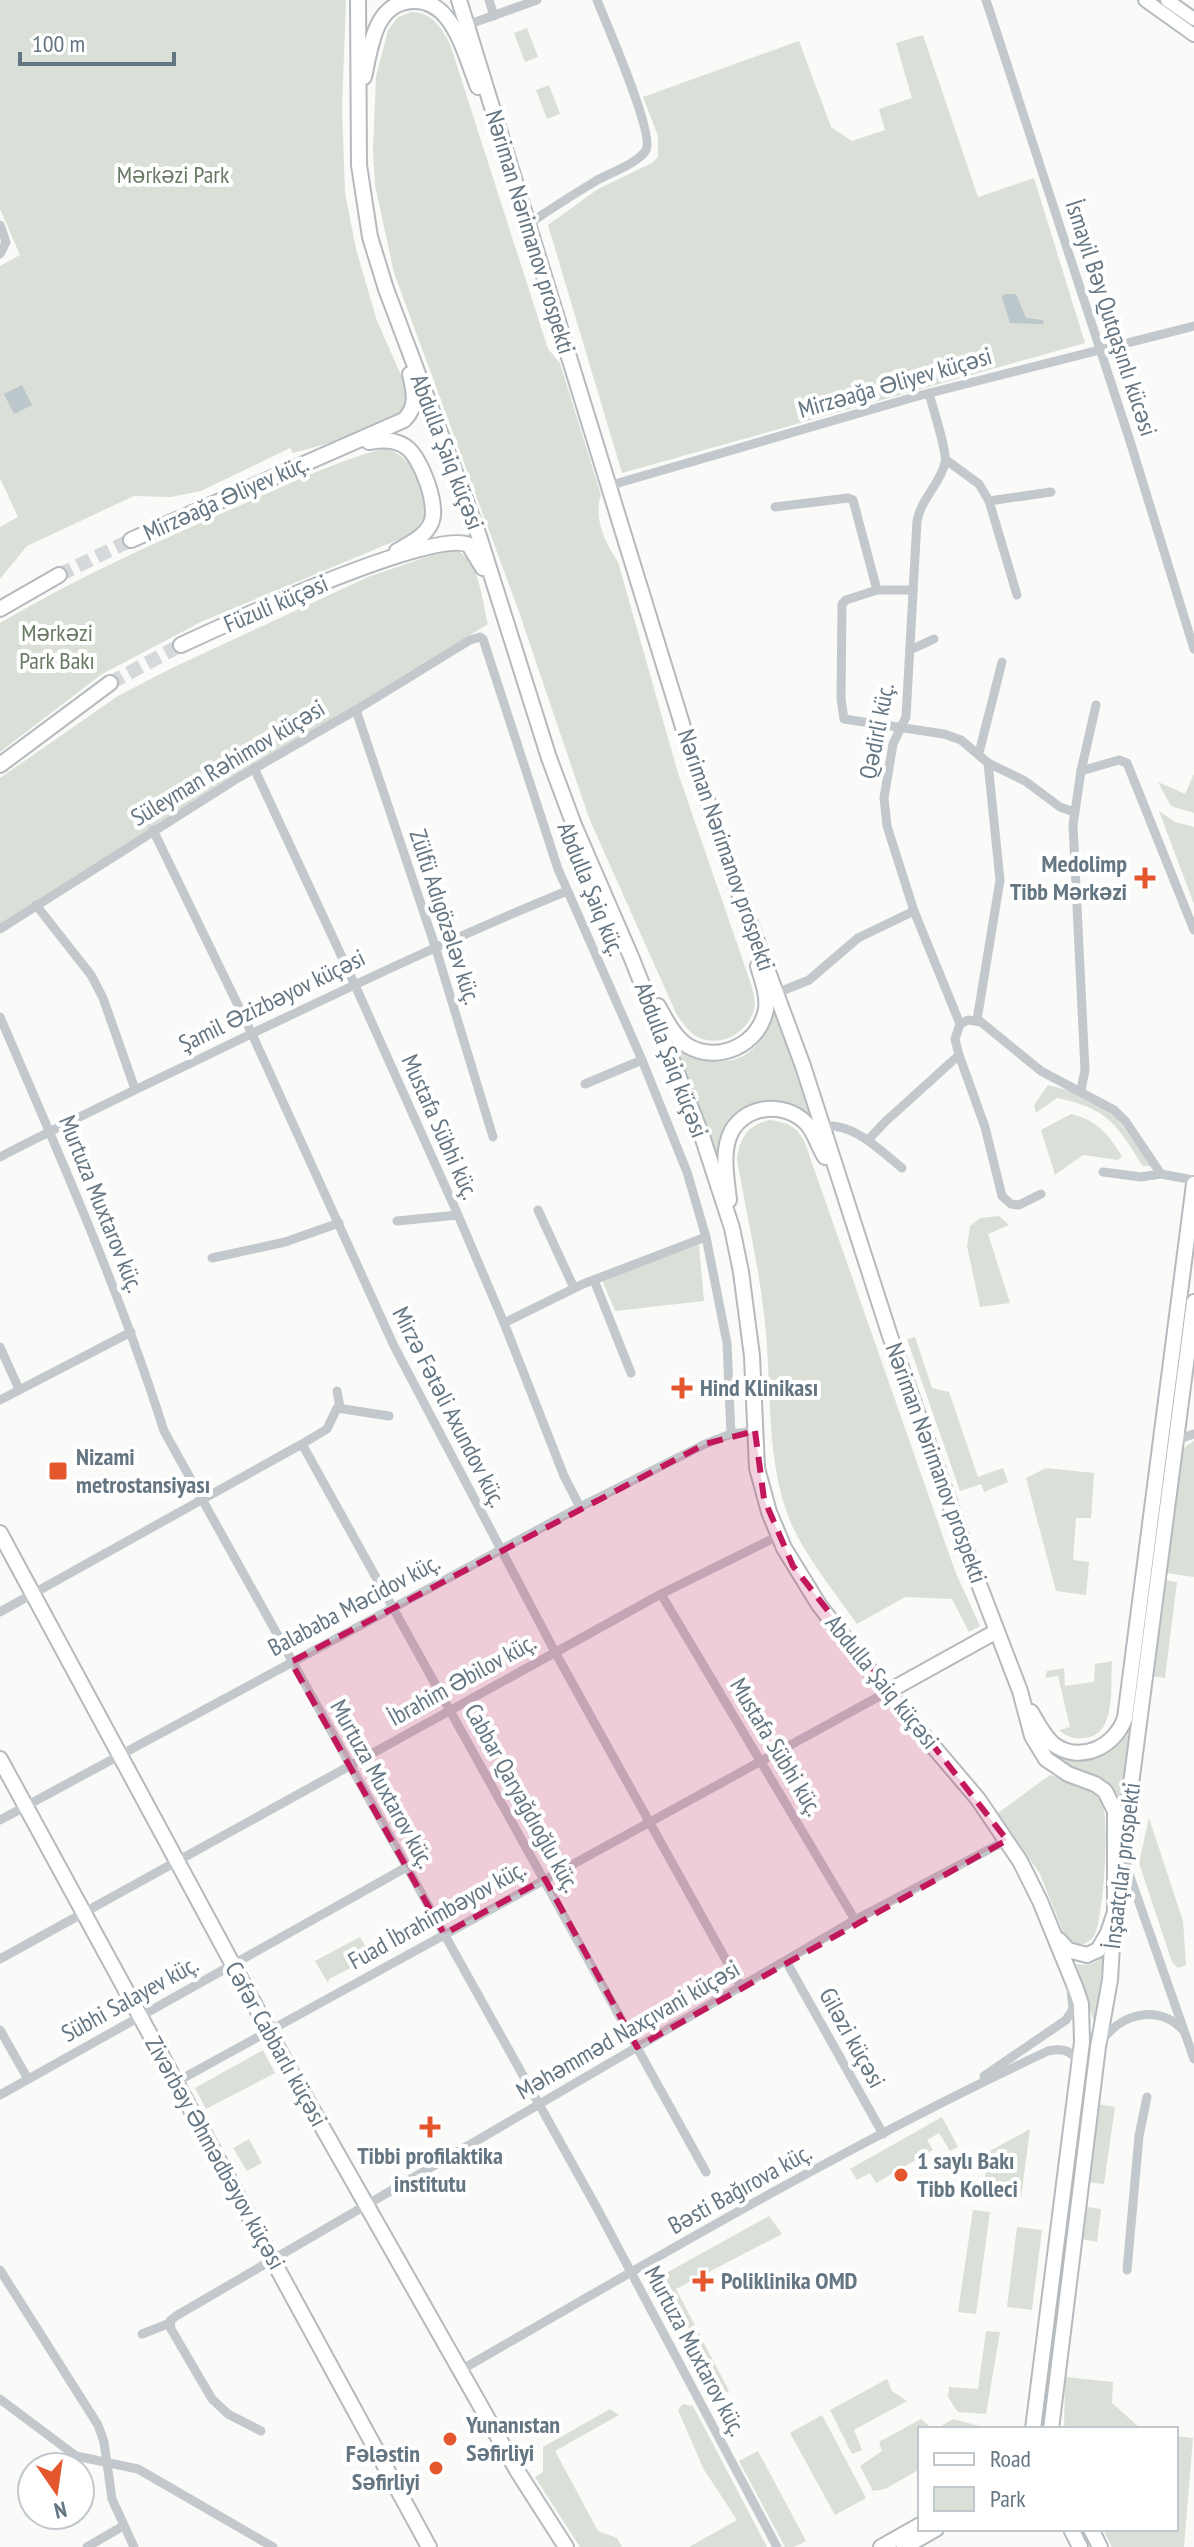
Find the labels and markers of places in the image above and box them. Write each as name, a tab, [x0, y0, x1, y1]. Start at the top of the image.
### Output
place label: Medolimp Tibb Mərkəzi	[1010, 848, 1127, 907]
marker: Medolimp Tibb Mərkəzi	[1134, 867, 1156, 889]
place label: Hind Klinikası	[700, 1372, 818, 1403]
marker: Hind Klinikası	[671, 1377, 693, 1399]
place label: Nizami metrostansiyası	[76, 1441, 210, 1500]
marker: Nizami metrostansiyası	[47, 1460, 69, 1482]
marker: Tibbi profilaktika institutu	[419, 2116, 441, 2138]
place label: Tibbi profilaktika institutu	[357, 2140, 503, 2199]
place label: 1 saylı Bakı Tibb Kolleci	[917, 2145, 1018, 2204]
marker: 1 saylı Bakı Tibb Kolleci	[892, 2166, 910, 2184]
place label: Poliklinika OMD	[721, 2265, 858, 2296]
marker: Poliklinika OMD	[692, 2270, 714, 2292]
place label: Yunanıstan Səfirliyi	[465, 2409, 560, 2468]
marker: Yunanıstan Səfirliyi	[441, 2430, 459, 2448]
place label: Fələstin Səfirliyi	[346, 2438, 420, 2497]
marker: Fələstin Səfirliyi	[427, 2459, 445, 2477]

